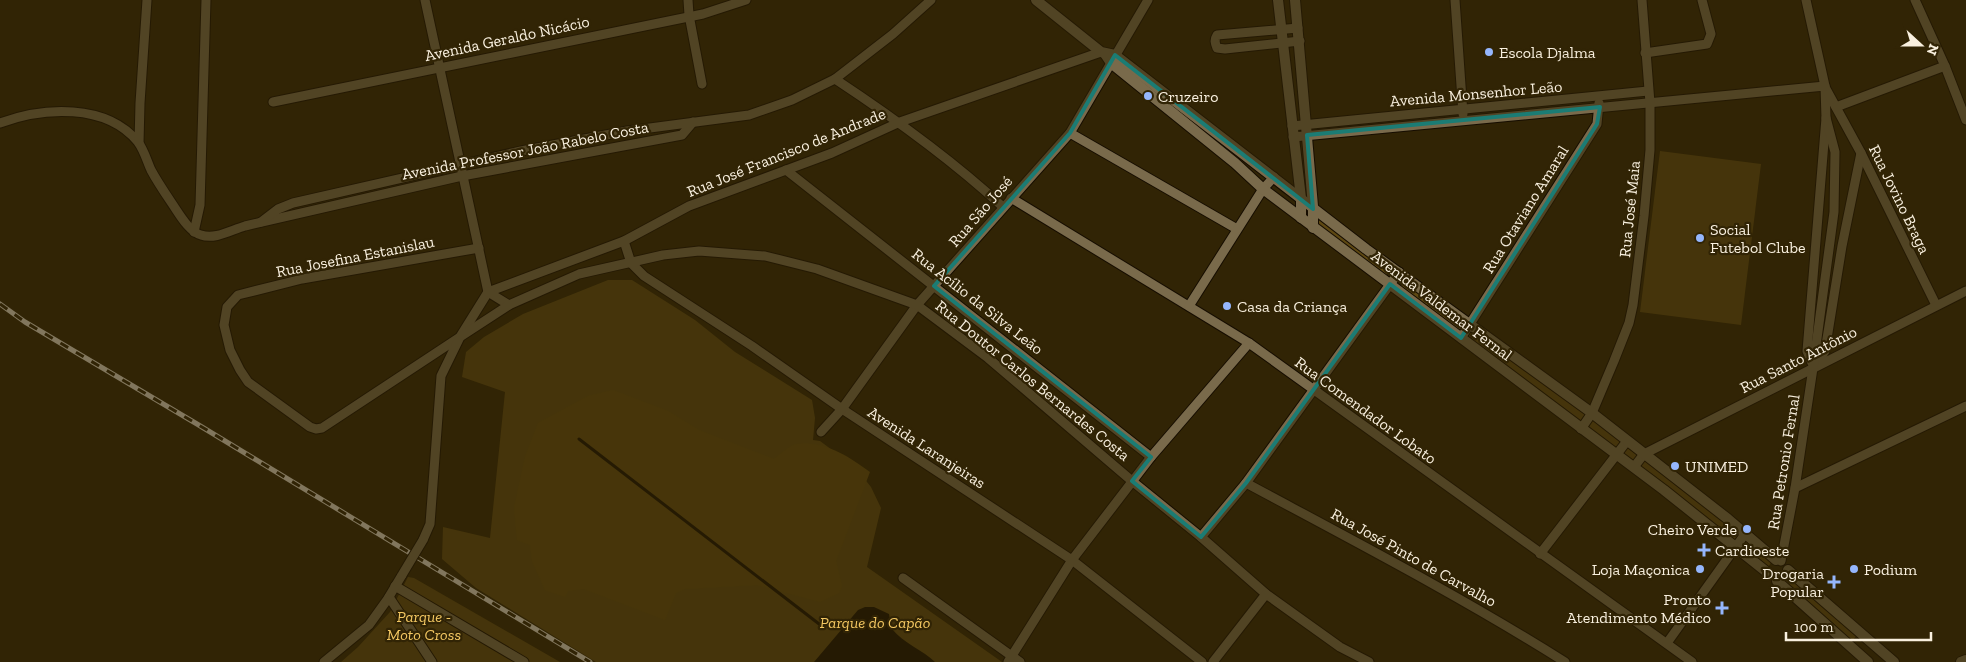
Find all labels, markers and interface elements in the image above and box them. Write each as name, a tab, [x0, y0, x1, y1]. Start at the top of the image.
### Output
street label: Avenida Geraldo Nicácio	[423, 12, 591, 65]
north arrow	[1896, 20, 1946, 70]
text: N	[1923, 41, 1943, 58]
place label: Escola Djalma	[1499, 43, 1596, 62]
marker: Escola Djalma	[1483, 46, 1495, 58]
street label: Avenida Monsenhor Leão	[1389, 76, 1563, 111]
place label: Cruzeiro	[1158, 87, 1218, 106]
marker: Cruzeiro	[1142, 90, 1154, 102]
street label: Rua José Francisco de Andrade	[684, 104, 888, 201]
street label: Avenida Professor João Rabelo Costa	[400, 117, 650, 184]
street label: Rua Otaviano Amaral	[1478, 142, 1572, 277]
street label: Rua Jovino Braga	[1865, 142, 1934, 257]
street label: Rua José Maia	[1615, 160, 1644, 258]
street label: Rua São José	[944, 172, 1016, 251]
place label: Social Futebol Clube	[1710, 220, 1806, 257]
street label: Rua Josefina Estanislau	[274, 232, 436, 281]
marker: Social Futebol Clube	[1694, 232, 1706, 244]
street label: Rua Acílio da Silva Leão	[908, 244, 1047, 359]
street label: Avenida Valdemar Fernal	[1367, 246, 1516, 365]
street label: Rua Doutor Carlos Bernardes Costa	[932, 296, 1134, 465]
place label: Casa da Criança	[1237, 297, 1347, 316]
marker: Casa da Criança	[1221, 300, 1233, 312]
street label: Rua Santo Antônio	[1737, 322, 1860, 397]
street label: Rua Comendador Lobato	[1291, 353, 1440, 468]
street label: Rua Petronio Fernal	[1763, 393, 1804, 531]
street label: Avenida Laranjeiras	[864, 402, 989, 493]
place label: UNIMED	[1685, 457, 1748, 476]
marker: UNIMED	[1669, 460, 1681, 472]
street label: Rua José Pinto de Carvalho	[1328, 504, 1500, 611]
place label: Cheiro Verde	[1648, 520, 1737, 539]
marker: Cheiro Verde	[1741, 523, 1753, 535]
place label: Cardioeste	[1715, 541, 1789, 560]
marker: Cardioeste	[1697, 543, 1711, 557]
place label: Loja Maçonica	[1592, 560, 1690, 579]
place label: Podium	[1864, 560, 1917, 579]
marker: Loja Maçonica	[1694, 563, 1706, 575]
marker: Podium	[1848, 563, 1860, 575]
place label: Drogaria Popular	[1762, 564, 1824, 601]
marker: Drogaria Popular	[1828, 576, 1840, 588]
place label: Pronto Atendimento Médico	[1567, 590, 1711, 627]
marker: Pronto Atendimento Médico	[1715, 601, 1729, 615]
park label: Parque - Moto Cross	[387, 607, 461, 644]
scale bar	[1786, 610, 1931, 642]
park label: Parque do Capão	[820, 613, 930, 632]
text: 100 m	[1794, 618, 1833, 636]

